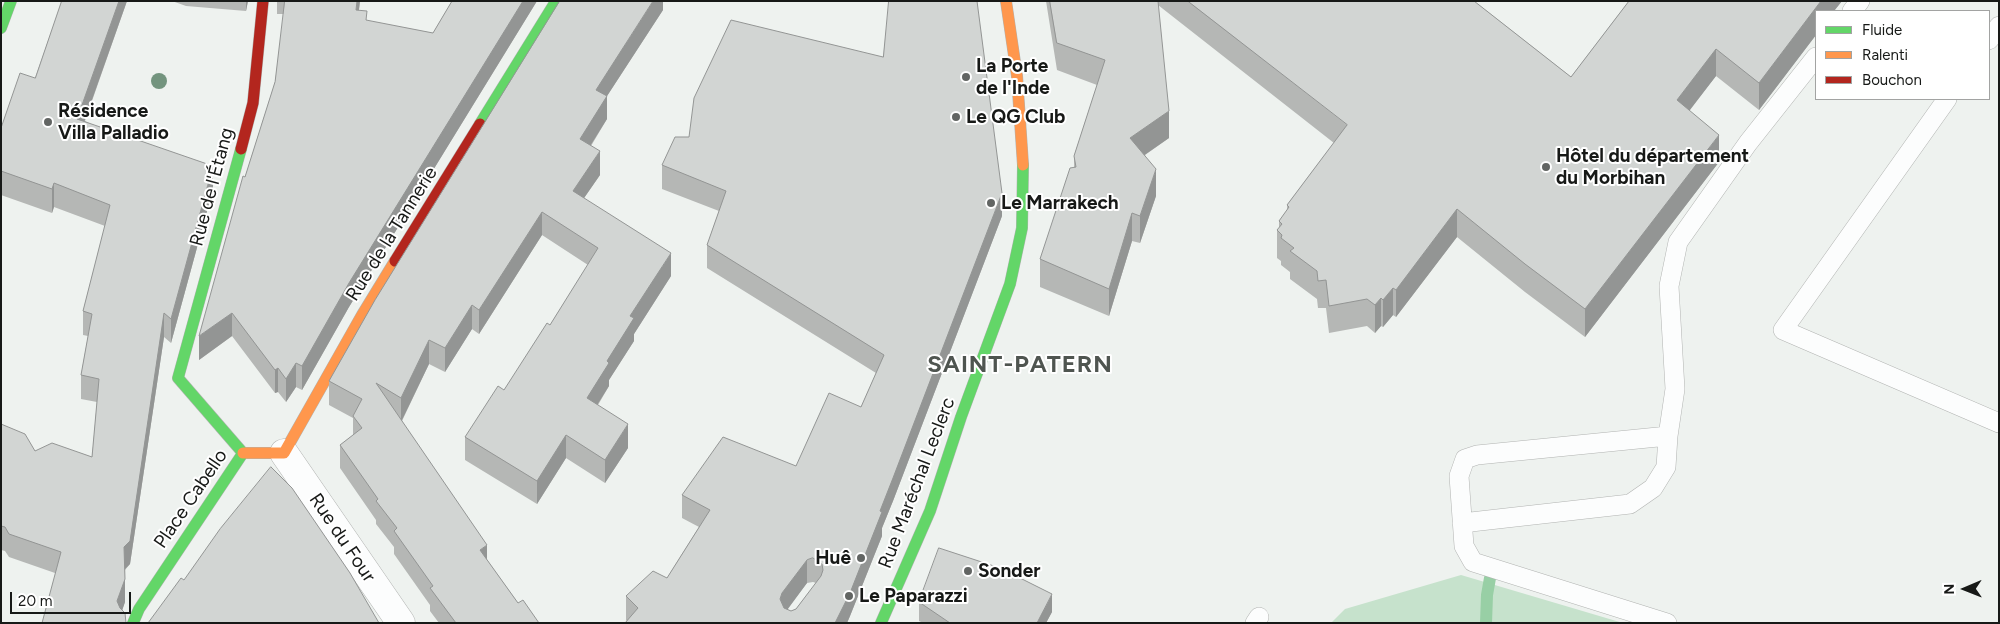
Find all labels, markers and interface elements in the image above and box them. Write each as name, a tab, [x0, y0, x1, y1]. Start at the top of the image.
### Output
legend	[1815, 10, 1990, 100]
text: Fluide	[1862, 21, 1902, 39]
text: Ralenti	[1862, 46, 1908, 64]
place label: La Porte de l'Inde	[976, 55, 1050, 99]
marker: La Porte de l'Inde	[960, 71, 972, 83]
text: Bouchon	[1862, 71, 1922, 89]
place label: Résidence Villa Palladio	[58, 100, 169, 144]
place label: Le QG Club	[966, 106, 1065, 128]
marker: Le QG Club	[950, 111, 962, 123]
marker: Résidence Villa Palladio	[42, 116, 54, 128]
street label: Rue de l'Étang	[185, 125, 239, 249]
place label: Hôtel du département du Morbihan	[1556, 145, 1749, 189]
marker: Hôtel du département du Morbihan	[1540, 161, 1552, 173]
street label: Rue de la Tannerie	[341, 163, 443, 305]
place label: Le Marrakech	[1001, 192, 1119, 214]
marker: Le Marrakech	[985, 197, 997, 209]
district label: SAINT-PATERN	[926, 351, 1114, 379]
street label: Rue Maréchal Leclerc	[874, 394, 960, 572]
street label: Place Cabello	[150, 445, 232, 553]
street label: Rue du Four	[304, 489, 380, 587]
place label: Huê	[815, 547, 851, 569]
marker: Huê	[855, 552, 867, 564]
place label: Sonder	[978, 560, 1040, 582]
north arrow	[1940, 564, 1990, 614]
marker: Sonder	[962, 565, 974, 577]
scale bar	[12, 582, 134, 614]
text: N	[1941, 584, 1958, 595]
place label: Le Paparazzi	[859, 585, 968, 607]
marker: Le Paparazzi	[843, 590, 855, 602]
text: 20 m	[18, 592, 52, 610]

